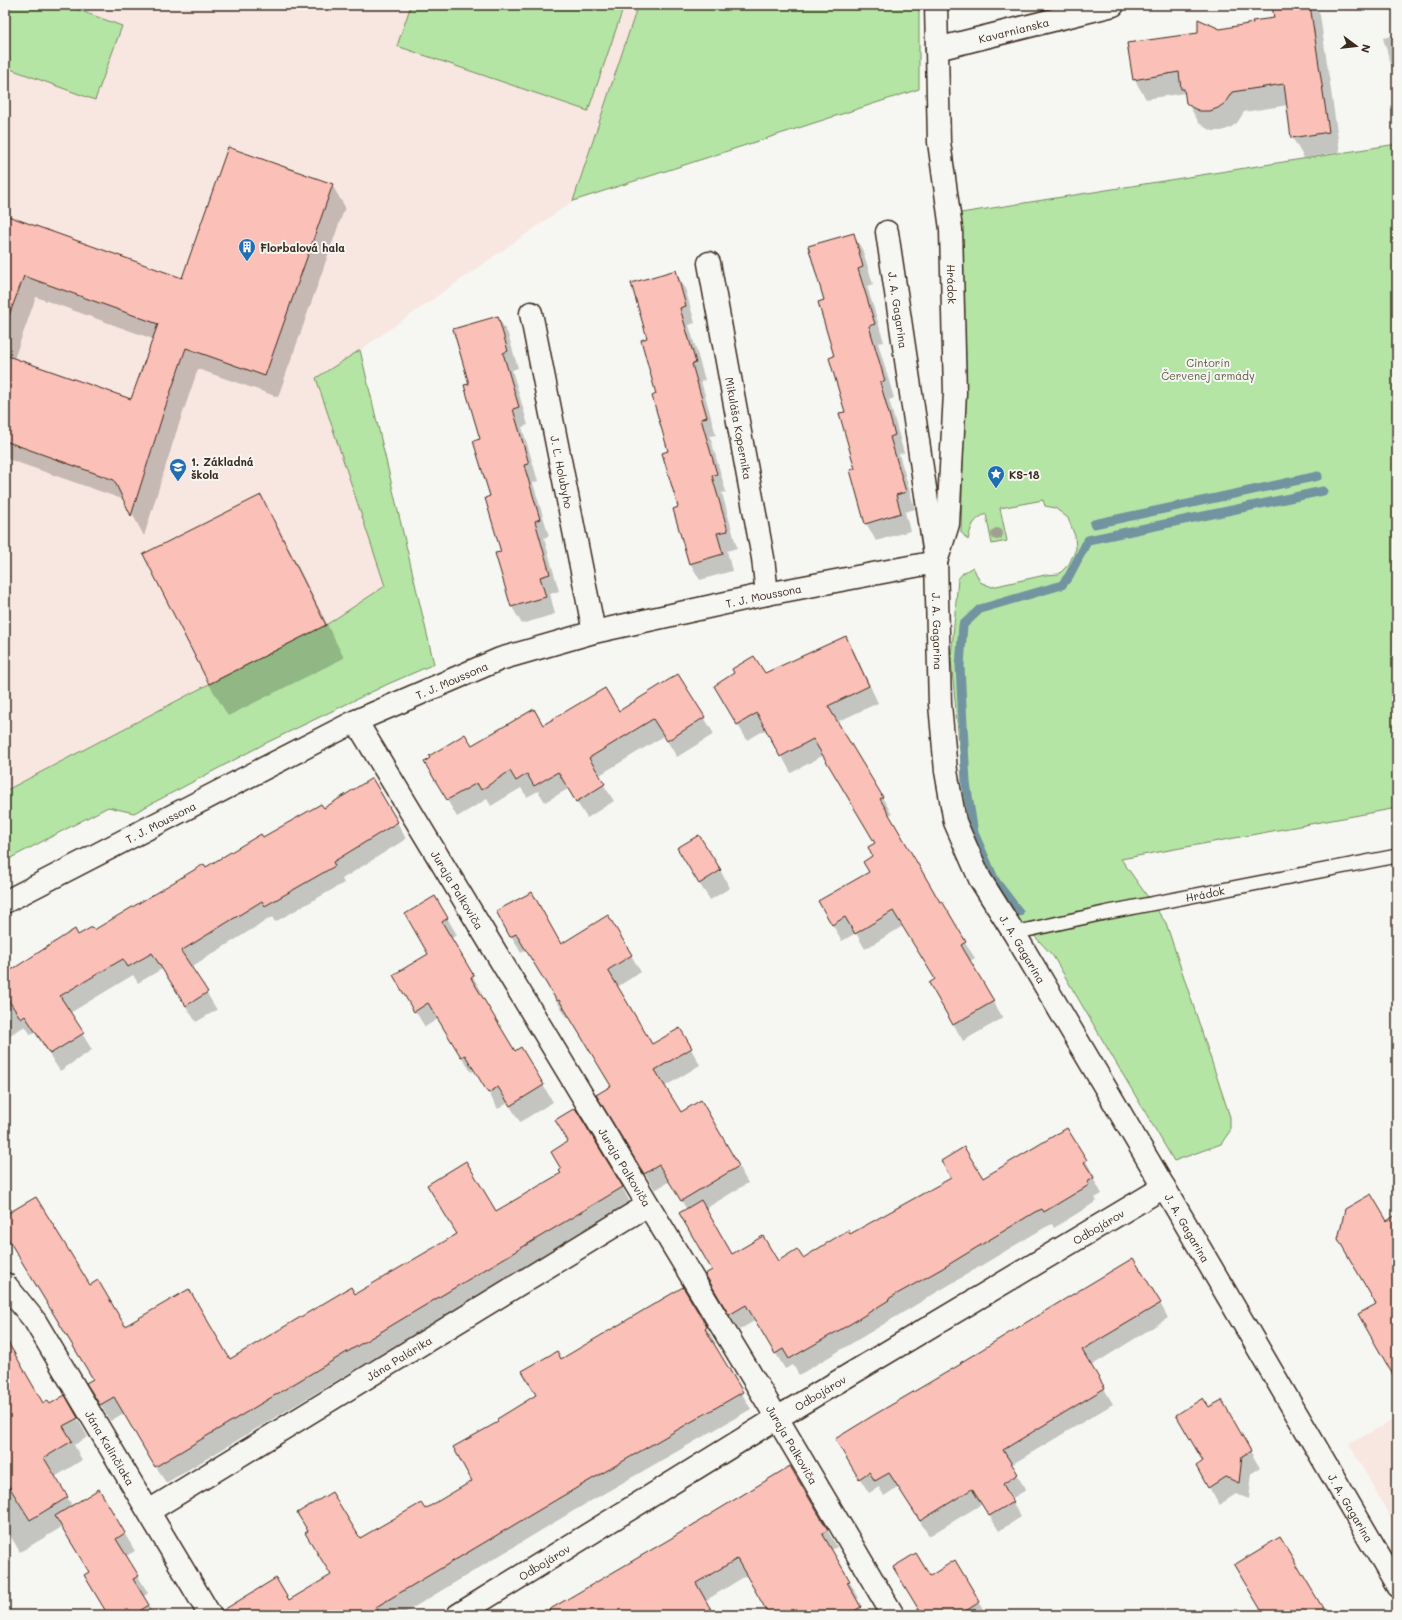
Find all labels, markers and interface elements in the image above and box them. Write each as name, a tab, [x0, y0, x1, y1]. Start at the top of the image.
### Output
street label: Kavarnianska	[977, 14, 1051, 46]
north arrow	[1336, 26, 1376, 66]
text: N	[1358, 43, 1374, 55]
building icon: Florbalová hala	[237, 237, 257, 262]
place label: Florbalová hala	[260, 240, 345, 255]
street label: Hrádok	[944, 264, 960, 304]
street label: J. A. Gagarina	[885, 271, 912, 350]
park label: Cintorín Červenej armády	[1161, 355, 1255, 383]
street label: Mikuláša Kopernika	[723, 376, 756, 481]
street label: J. Ľ. Holubyho	[548, 434, 577, 510]
place label: 1. Základná škola	[191, 454, 254, 482]
school or university icon: 1. Základná škola	[168, 457, 188, 482]
place icon: KS-18	[986, 464, 1006, 489]
place label: KS-18	[1009, 467, 1040, 482]
street label: T. J. Moussona	[724, 580, 803, 610]
street label: J. A. Gagarina	[929, 592, 947, 670]
street label: T. J. Moussona	[413, 658, 490, 702]
street label: T. J. Moussona	[123, 797, 198, 846]
street label: Juraja Palkoviča	[428, 847, 488, 932]
street label: Hrádok	[1184, 882, 1226, 905]
street label: J. A. Gagarina	[997, 912, 1049, 986]
street label: Juraja Palkoviča	[596, 1125, 655, 1209]
street label: J. A. Gagarina	[1162, 1191, 1214, 1265]
street label: Odbojárov	[1070, 1205, 1127, 1248]
street label: Jána Palárika	[363, 1332, 434, 1384]
street label: Odbojárov	[791, 1371, 849, 1414]
street label: Juraja Palkoviča	[763, 1402, 822, 1487]
street label: Jána Kalinčiaka	[82, 1407, 139, 1488]
street label: J. A. Gagarina	[1325, 1470, 1377, 1545]
street label: Odbojárov	[515, 1540, 573, 1583]

